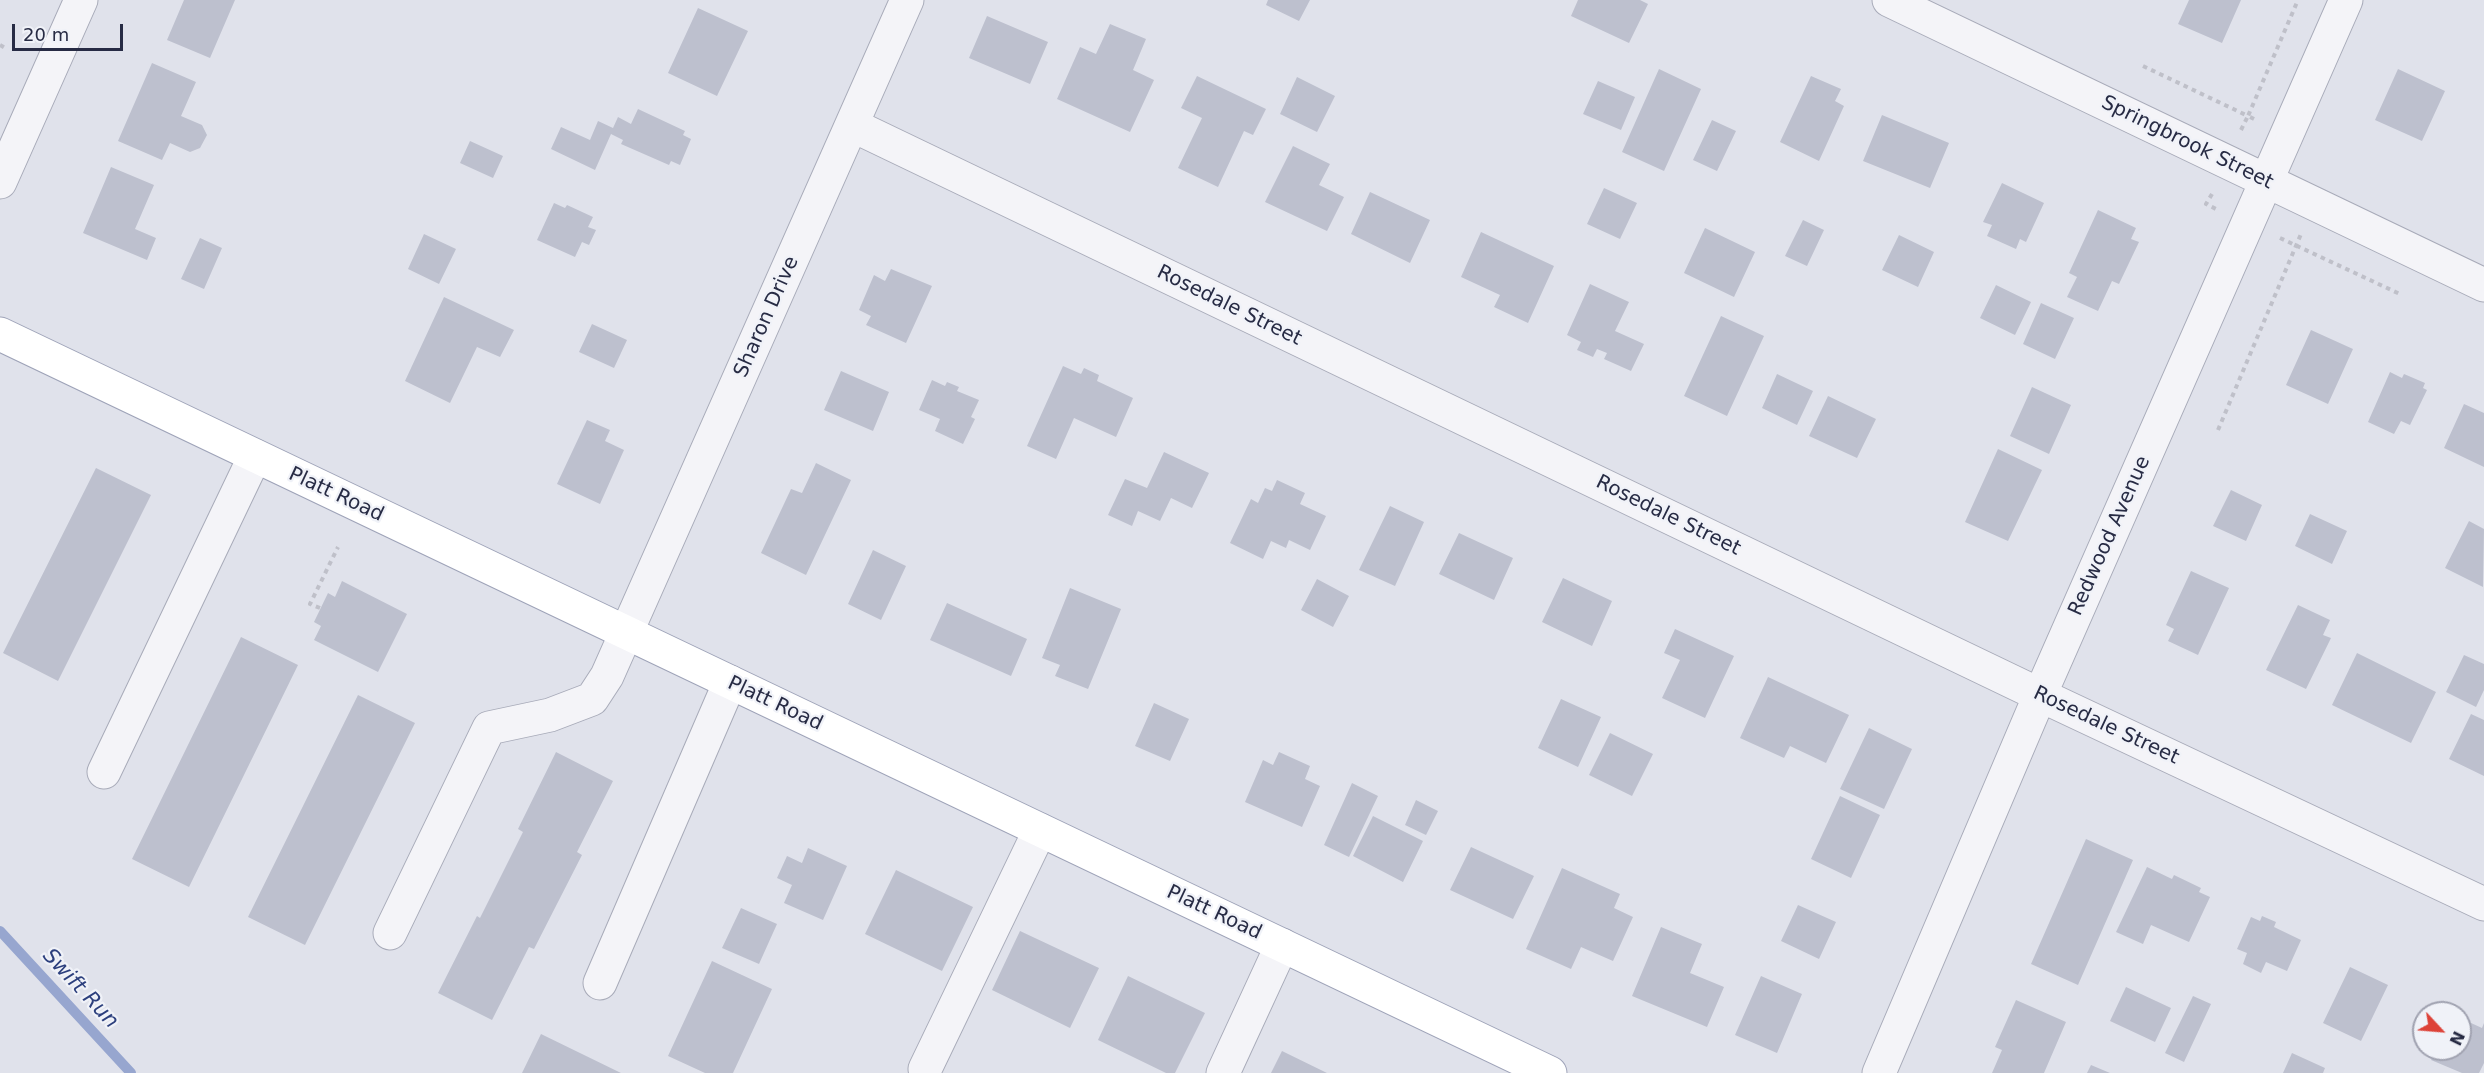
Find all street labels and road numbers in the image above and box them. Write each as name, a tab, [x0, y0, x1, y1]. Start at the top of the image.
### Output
street label: Springbrook Street	[2097, 91, 2277, 195]
street label: Sharon Drive	[730, 253, 804, 381]
street label: Rosedale Street	[1153, 261, 1305, 351]
street label: Redwood Avenue	[2064, 452, 2156, 620]
street label: Platt Road	[285, 463, 387, 527]
street label: Rosedale Street	[1592, 471, 1744, 561]
street label: Platt Road	[724, 672, 826, 736]
street label: Rosedale Street	[2029, 682, 2183, 770]
street label: Platt Road	[1163, 881, 1265, 945]

